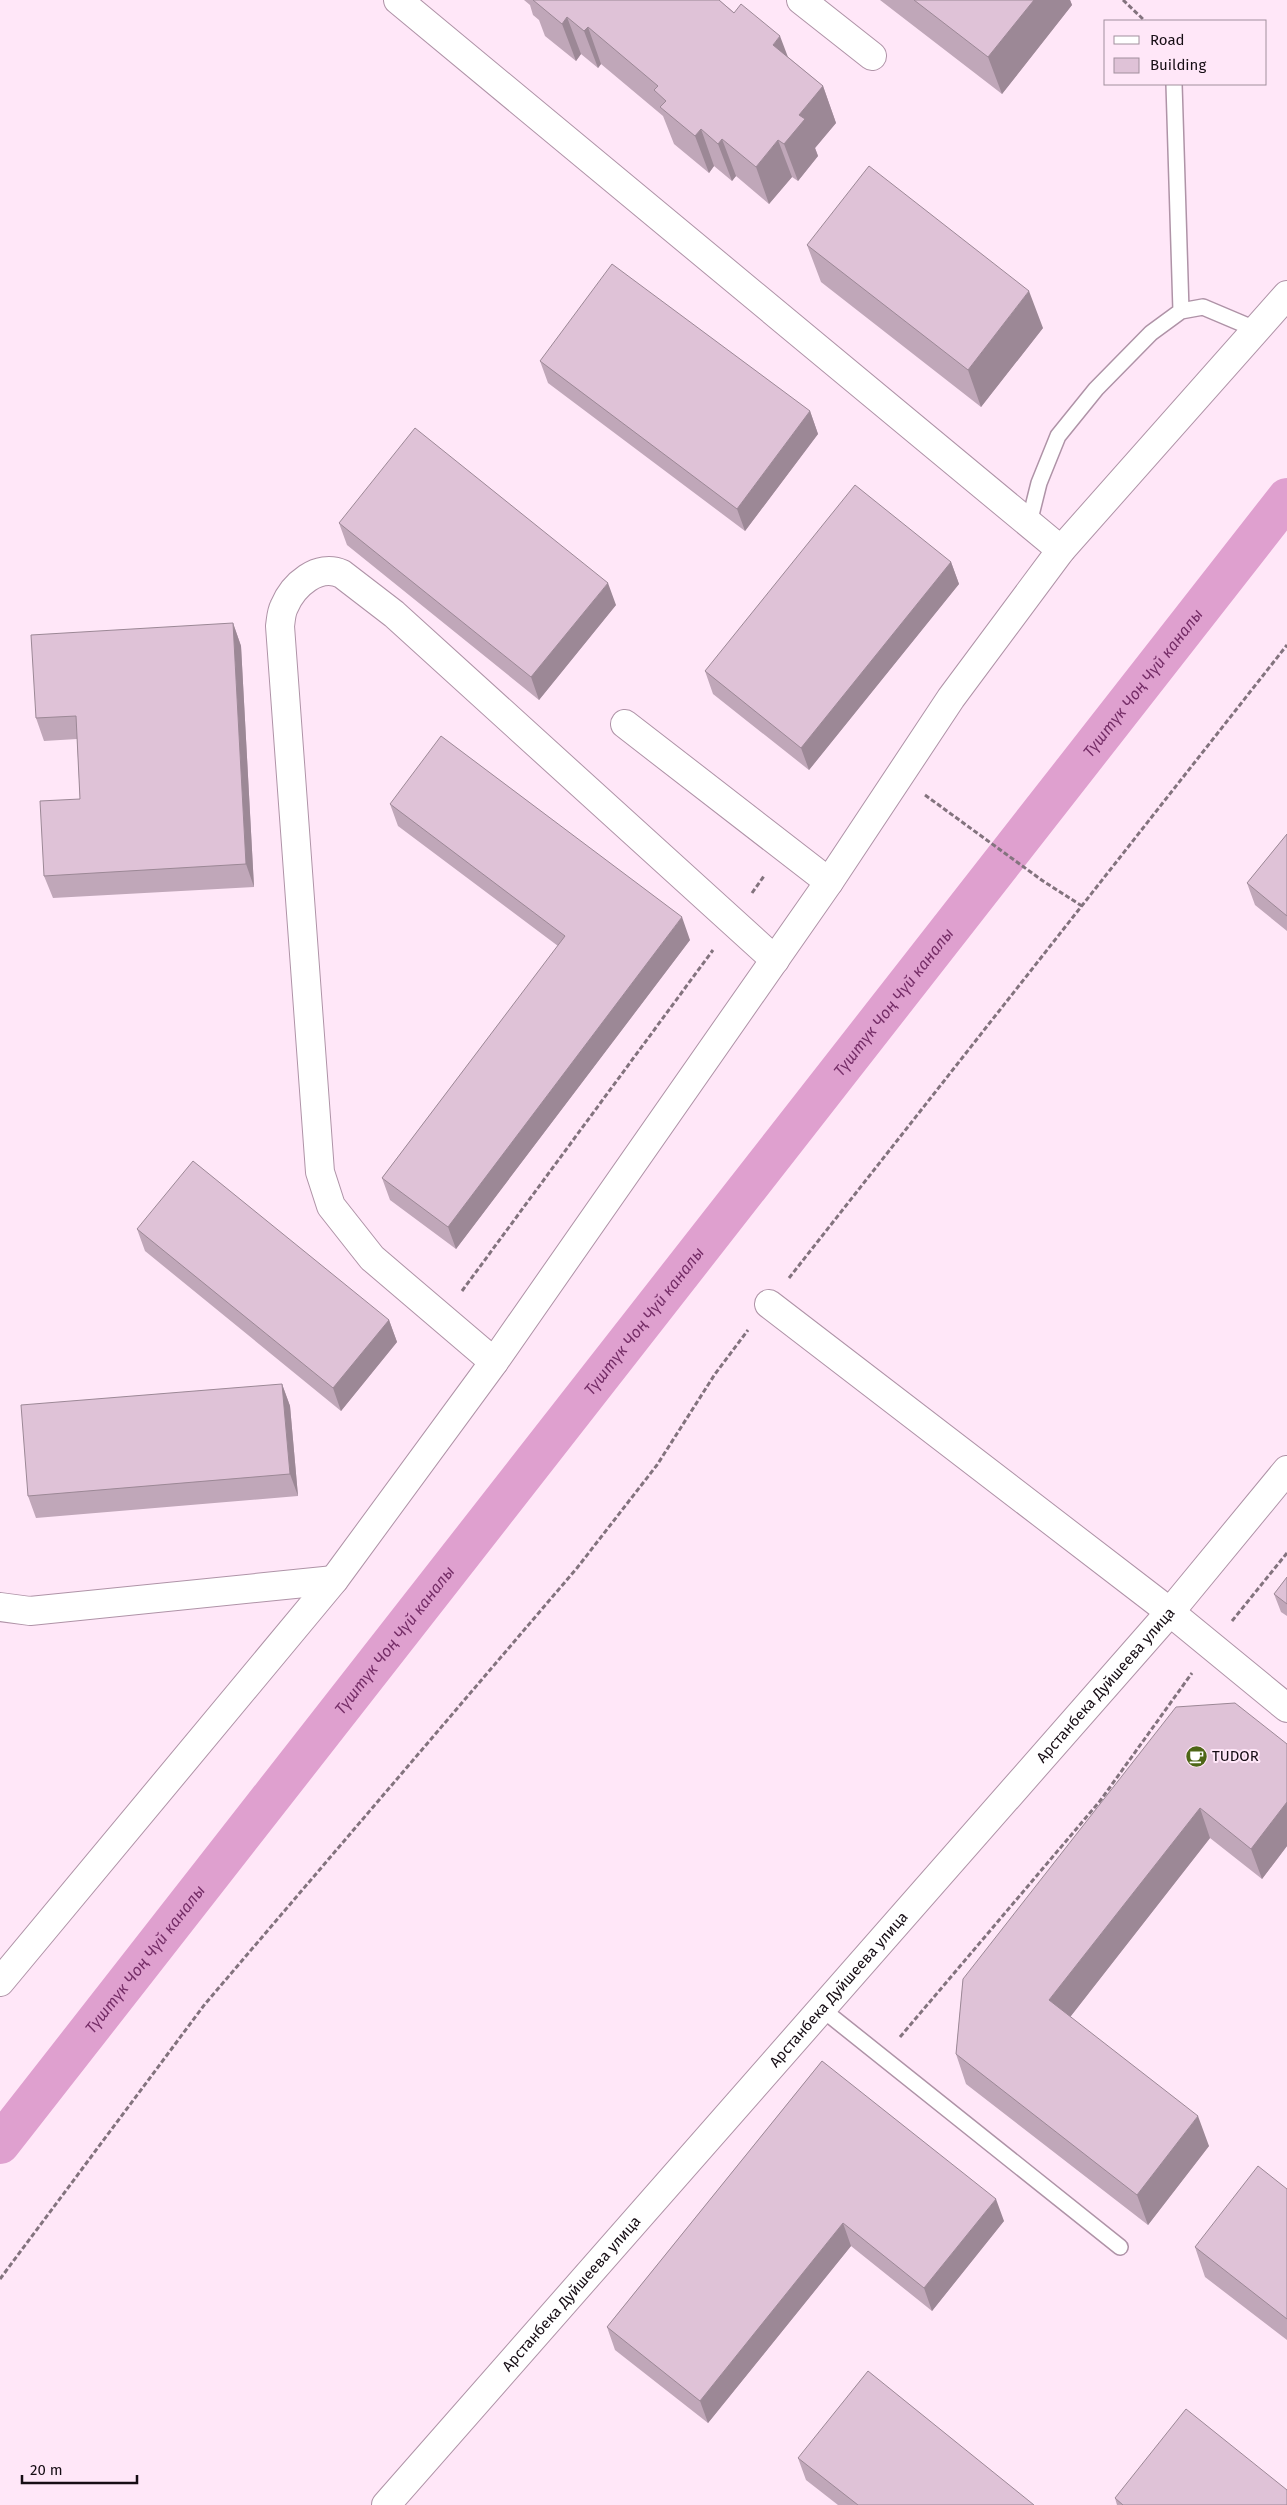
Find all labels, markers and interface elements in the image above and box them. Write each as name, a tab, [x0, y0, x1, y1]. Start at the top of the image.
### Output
legend	[1104, 20, 1267, 85]
text: Road	[1150, 31, 1185, 49]
text: Building	[1150, 56, 1206, 74]
water label: Түштүк Чоң Чүй каналы	[1079, 605, 1206, 761]
water label: Түштүк Чоң Чүй каналы	[829, 924, 957, 1080]
water label: Түштүк Чоң Чүй каналы	[580, 1243, 708, 1399]
water label: Түштүк Чоң Чүй каналы	[330, 1562, 458, 1718]
street label: Арстанбека Дуйшеева улица	[1033, 1604, 1179, 1766]
cafe icon: TUDOR	[1184, 1744, 1208, 1768]
place label: TUDOR	[1212, 1747, 1259, 1765]
water label: Түштүк Чоң Чүй каналы	[81, 1881, 209, 2037]
street label: Арстанбека Дуйшеева улица	[766, 1908, 912, 2071]
street label: Арстанбека Дуйшеева улица	[498, 2212, 644, 2375]
scale bar	[22, 2452, 138, 2484]
text: 20 m	[30, 2461, 63, 2479]

